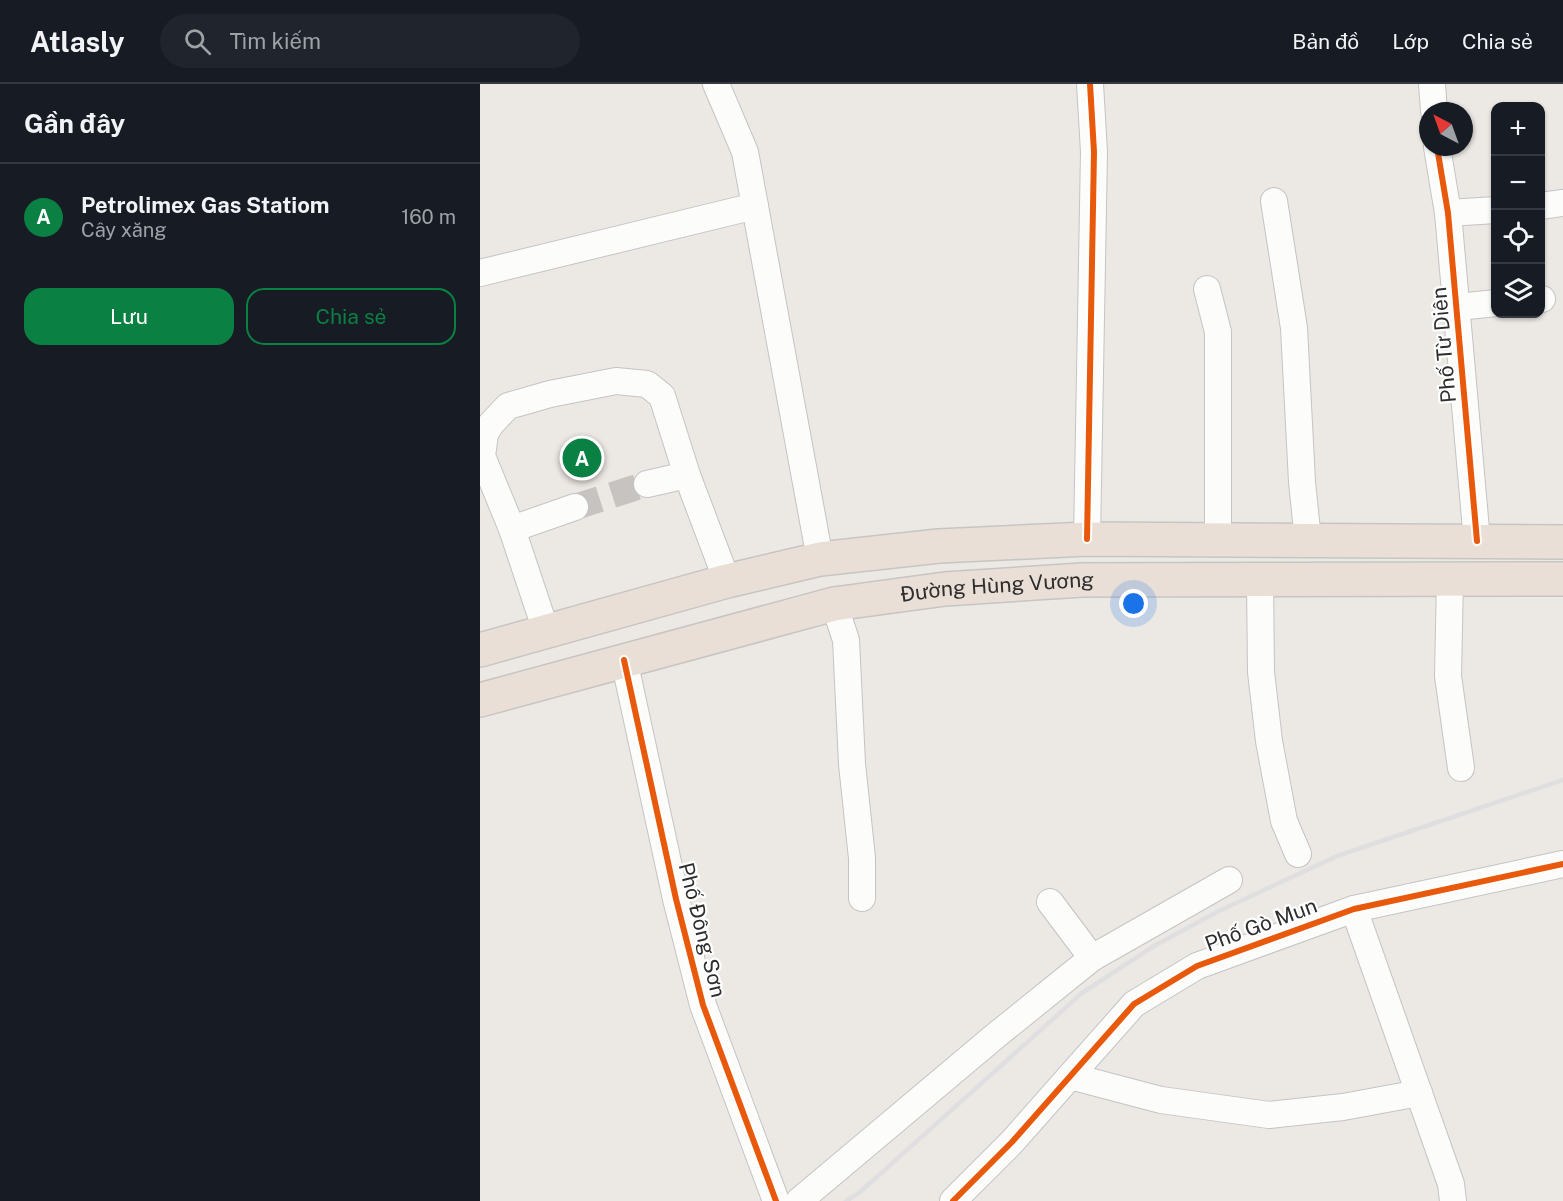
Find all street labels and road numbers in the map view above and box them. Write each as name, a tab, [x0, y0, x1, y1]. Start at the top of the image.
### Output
street label: Phố Từ Diên	[1426, 286, 1461, 404]
street label: Đường Hùng Vương	[899, 567, 1094, 607]
street label: Phố Đông Sơn	[674, 860, 731, 1000]
street label: Phố Gò Mun	[1201, 893, 1320, 956]

